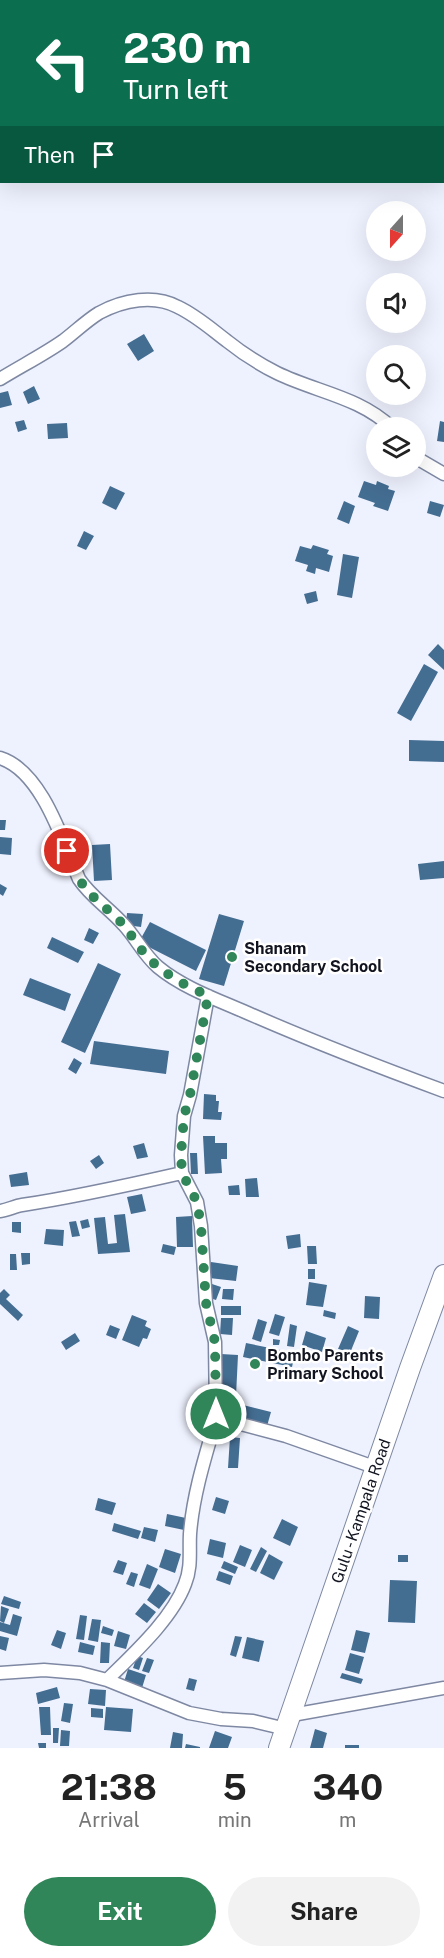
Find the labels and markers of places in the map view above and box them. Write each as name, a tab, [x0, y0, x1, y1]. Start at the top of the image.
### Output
pin	[41, 825, 92, 876]
place label: Shanam Secondary School	[244, 939, 383, 976]
marker: Shanam Secondary School	[225, 950, 239, 964]
place label: Bombo Parents Primary School	[267, 1346, 384, 1383]
marker: Bombo Parents Primary School	[248, 1357, 262, 1371]

